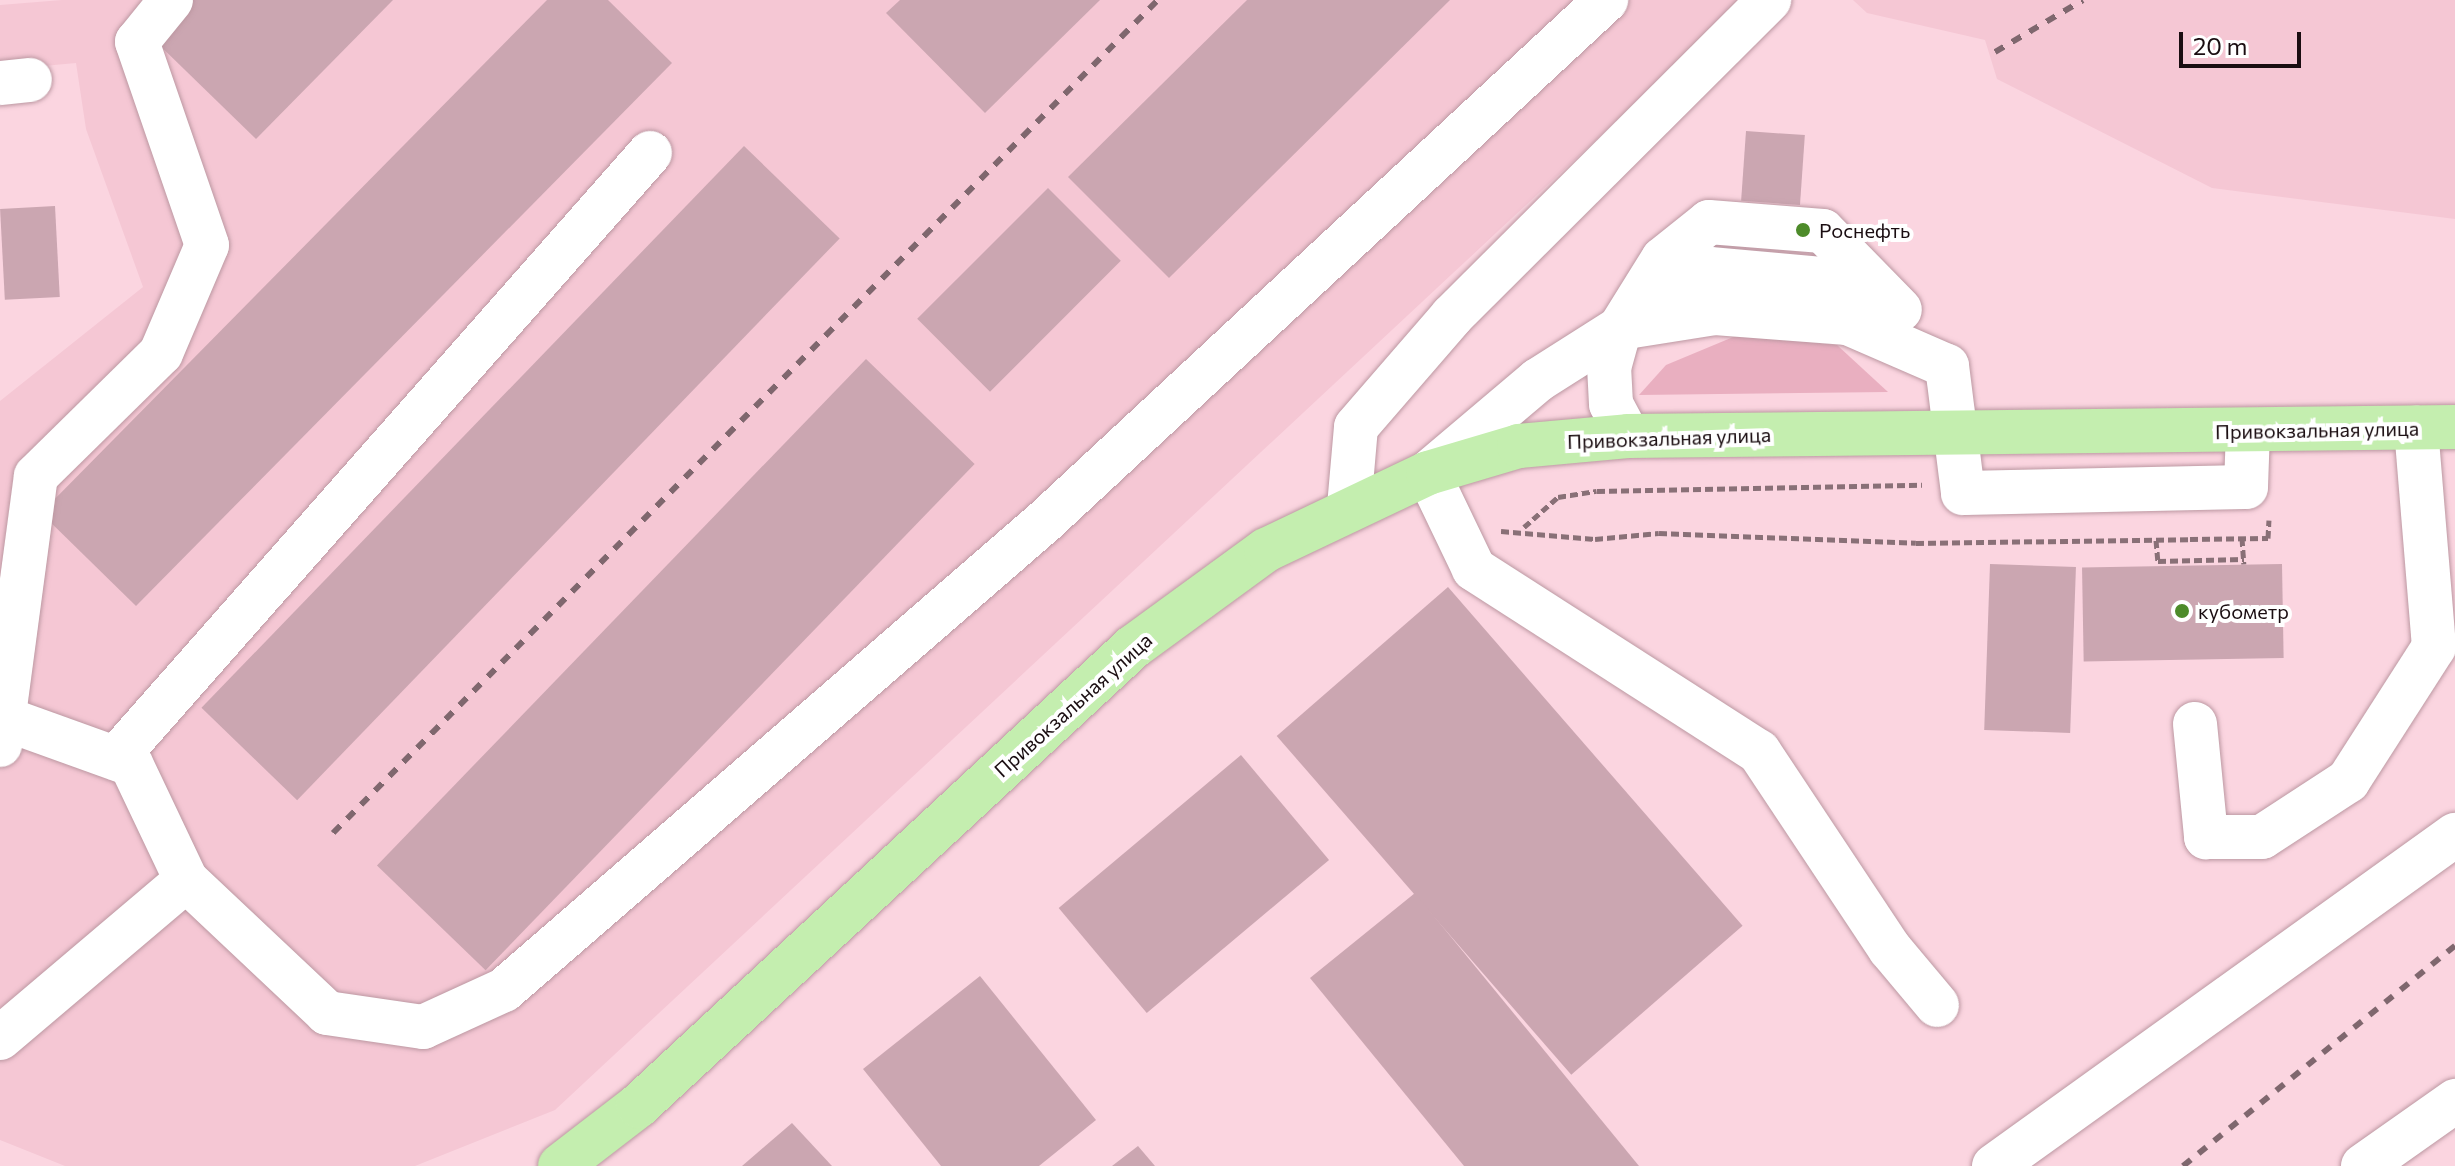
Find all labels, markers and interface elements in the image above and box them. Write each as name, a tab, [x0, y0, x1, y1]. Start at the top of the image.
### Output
scale bar	[2183, 16, 2305, 66]
text: 20 m	[2193, 31, 2247, 60]
place label: Роснефть	[1819, 218, 1910, 242]
marker: Роснефть	[1794, 221, 1812, 239]
street label: Привокзальная улица	[2215, 416, 2419, 444]
street label: Привокзальная улица	[1567, 422, 1771, 454]
place label: кубометр	[2198, 599, 2289, 623]
marker: кубометр	[2173, 602, 2191, 620]
street label: Привокзальная улица	[989, 628, 1157, 782]

